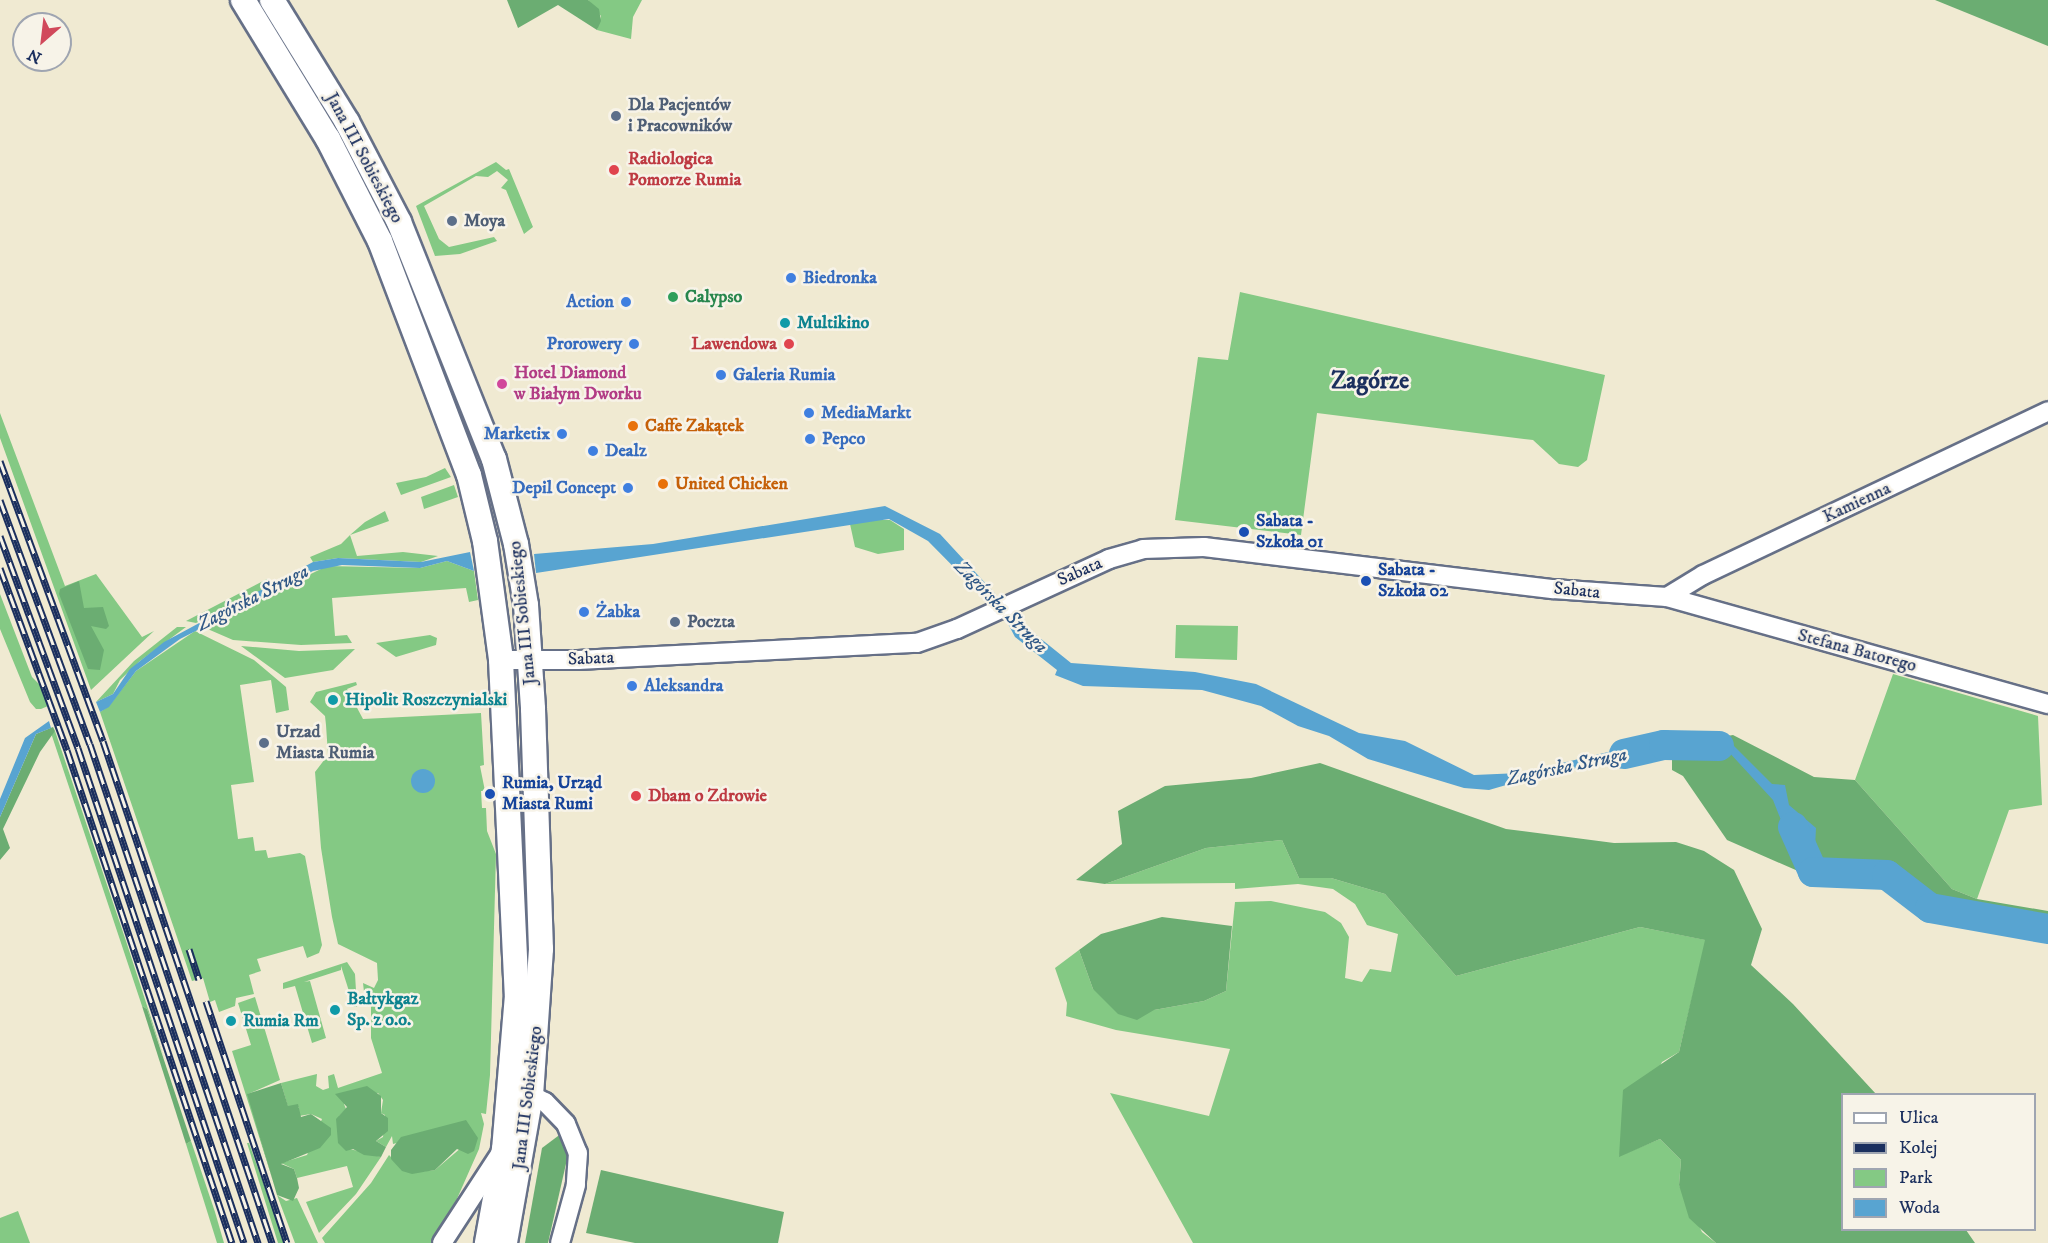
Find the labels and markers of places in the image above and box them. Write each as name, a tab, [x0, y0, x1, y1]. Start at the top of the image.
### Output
place label: Dla Pacjentów i Pracowników	[628, 95, 732, 138]
marker: Dla Pacjentów i Pracowników	[609, 109, 623, 123]
place label: Radiologica Pomorze Rumia	[628, 149, 741, 192]
marker: Radiologica Pomorze Rumia	[605, 161, 623, 179]
place label: Moya	[464, 210, 505, 232]
marker: Moya	[445, 214, 459, 228]
place label: Biedronka	[803, 267, 877, 289]
marker: Biedronka	[784, 271, 798, 285]
place label: Calypso	[685, 286, 742, 308]
marker: Calypso	[666, 290, 680, 304]
place label: Action	[566, 291, 614, 313]
marker: Action	[619, 295, 633, 309]
place label: Multikino	[797, 312, 869, 334]
marker: Multikino	[778, 316, 792, 330]
place label: Prorowery	[547, 333, 622, 355]
place label: Lawendowa	[691, 333, 777, 355]
marker: Prorowery	[627, 337, 641, 351]
marker: Lawendowa	[782, 337, 796, 351]
place label: Hotel Diamond w Białym Dworku	[514, 363, 642, 406]
place label: Galeria Rumia	[733, 364, 835, 386]
marker: Galeria Rumia	[714, 368, 728, 382]
marker: Hotel Diamond w Białym Dworku	[495, 377, 509, 391]
place label: MediaMarkt	[821, 402, 911, 424]
marker: MediaMarkt	[802, 406, 816, 420]
place label: Caffe Zakątek	[645, 415, 744, 437]
marker: Caffe Zakątek	[626, 419, 640, 433]
place label: Marketix	[484, 423, 550, 445]
marker: Marketix	[555, 427, 569, 441]
place label: Pepco	[822, 428, 865, 450]
marker: Pepco	[803, 432, 817, 446]
place label: Dealz	[605, 440, 647, 462]
marker: Dealz	[586, 444, 600, 458]
place label: United Chicken	[675, 473, 788, 495]
place label: Depil Concept	[512, 477, 616, 499]
marker: United Chicken	[656, 477, 670, 491]
marker: Depil Concept	[621, 481, 635, 495]
place label: Sabata - Szkoła 01	[1256, 511, 1324, 554]
marker: Sabata - Szkoła 01	[1237, 525, 1251, 539]
place label: Sabata - Szkoła 02	[1378, 560, 1448, 602]
marker: Sabata - Szkoła 02	[1359, 574, 1373, 588]
place label: Żabka	[596, 601, 640, 623]
marker: Żabka	[577, 605, 591, 619]
place label: Poczta	[687, 611, 735, 633]
marker: Poczta	[668, 615, 682, 629]
place label: Aleksandra	[644, 675, 724, 697]
marker: Aleksandra	[625, 679, 639, 693]
place label: Hipolit Roszczynialski	[345, 689, 507, 711]
marker: Hipolit Roszczynialski	[326, 693, 340, 707]
place label: Urzad Miasta Rumia	[276, 722, 374, 764]
marker: Urzad Miasta Rumia	[257, 736, 271, 750]
place label: Rumia, Urząd Miasta Rumi	[502, 773, 602, 816]
place label: Dbam o Zdrowie	[648, 785, 767, 807]
marker: Rumia, Urząd Miasta Rumi	[483, 787, 497, 801]
marker: Dbam o Zdrowie	[629, 789, 643, 803]
place label: Bałtykgaz Sp. z o.o.	[347, 989, 418, 1032]
marker: Bałtykgaz Sp. z o.o.	[328, 1003, 342, 1017]
place label: Rumia Rm	[243, 1010, 319, 1032]
marker: Rumia Rm	[224, 1014, 238, 1028]

